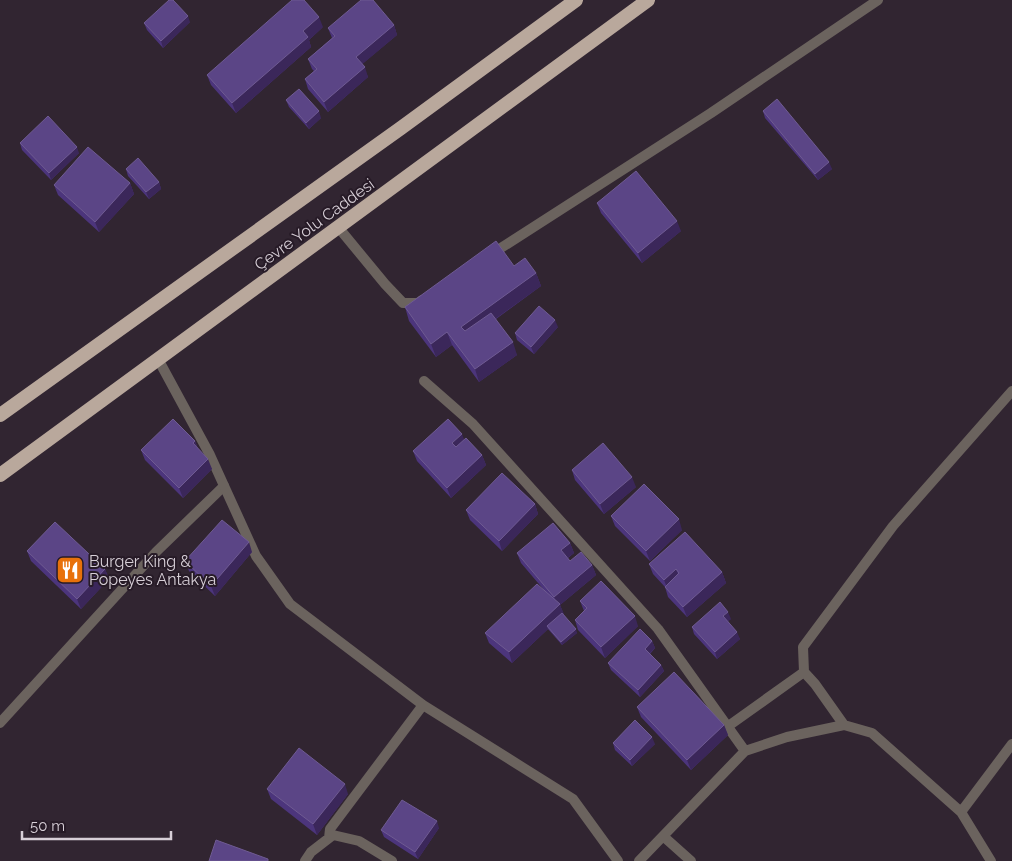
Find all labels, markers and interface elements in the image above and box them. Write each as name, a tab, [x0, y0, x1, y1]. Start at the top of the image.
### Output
street label: Çevre Yolu Caddesi	[251, 175, 378, 274]
place label: Burger King & Popeyes Antakya	[89, 552, 216, 589]
restaurant icon: Burger King & Popeyes Antakya	[55, 555, 85, 585]
scale bar	[22, 808, 171, 840]
text: 50 m	[30, 817, 65, 835]

